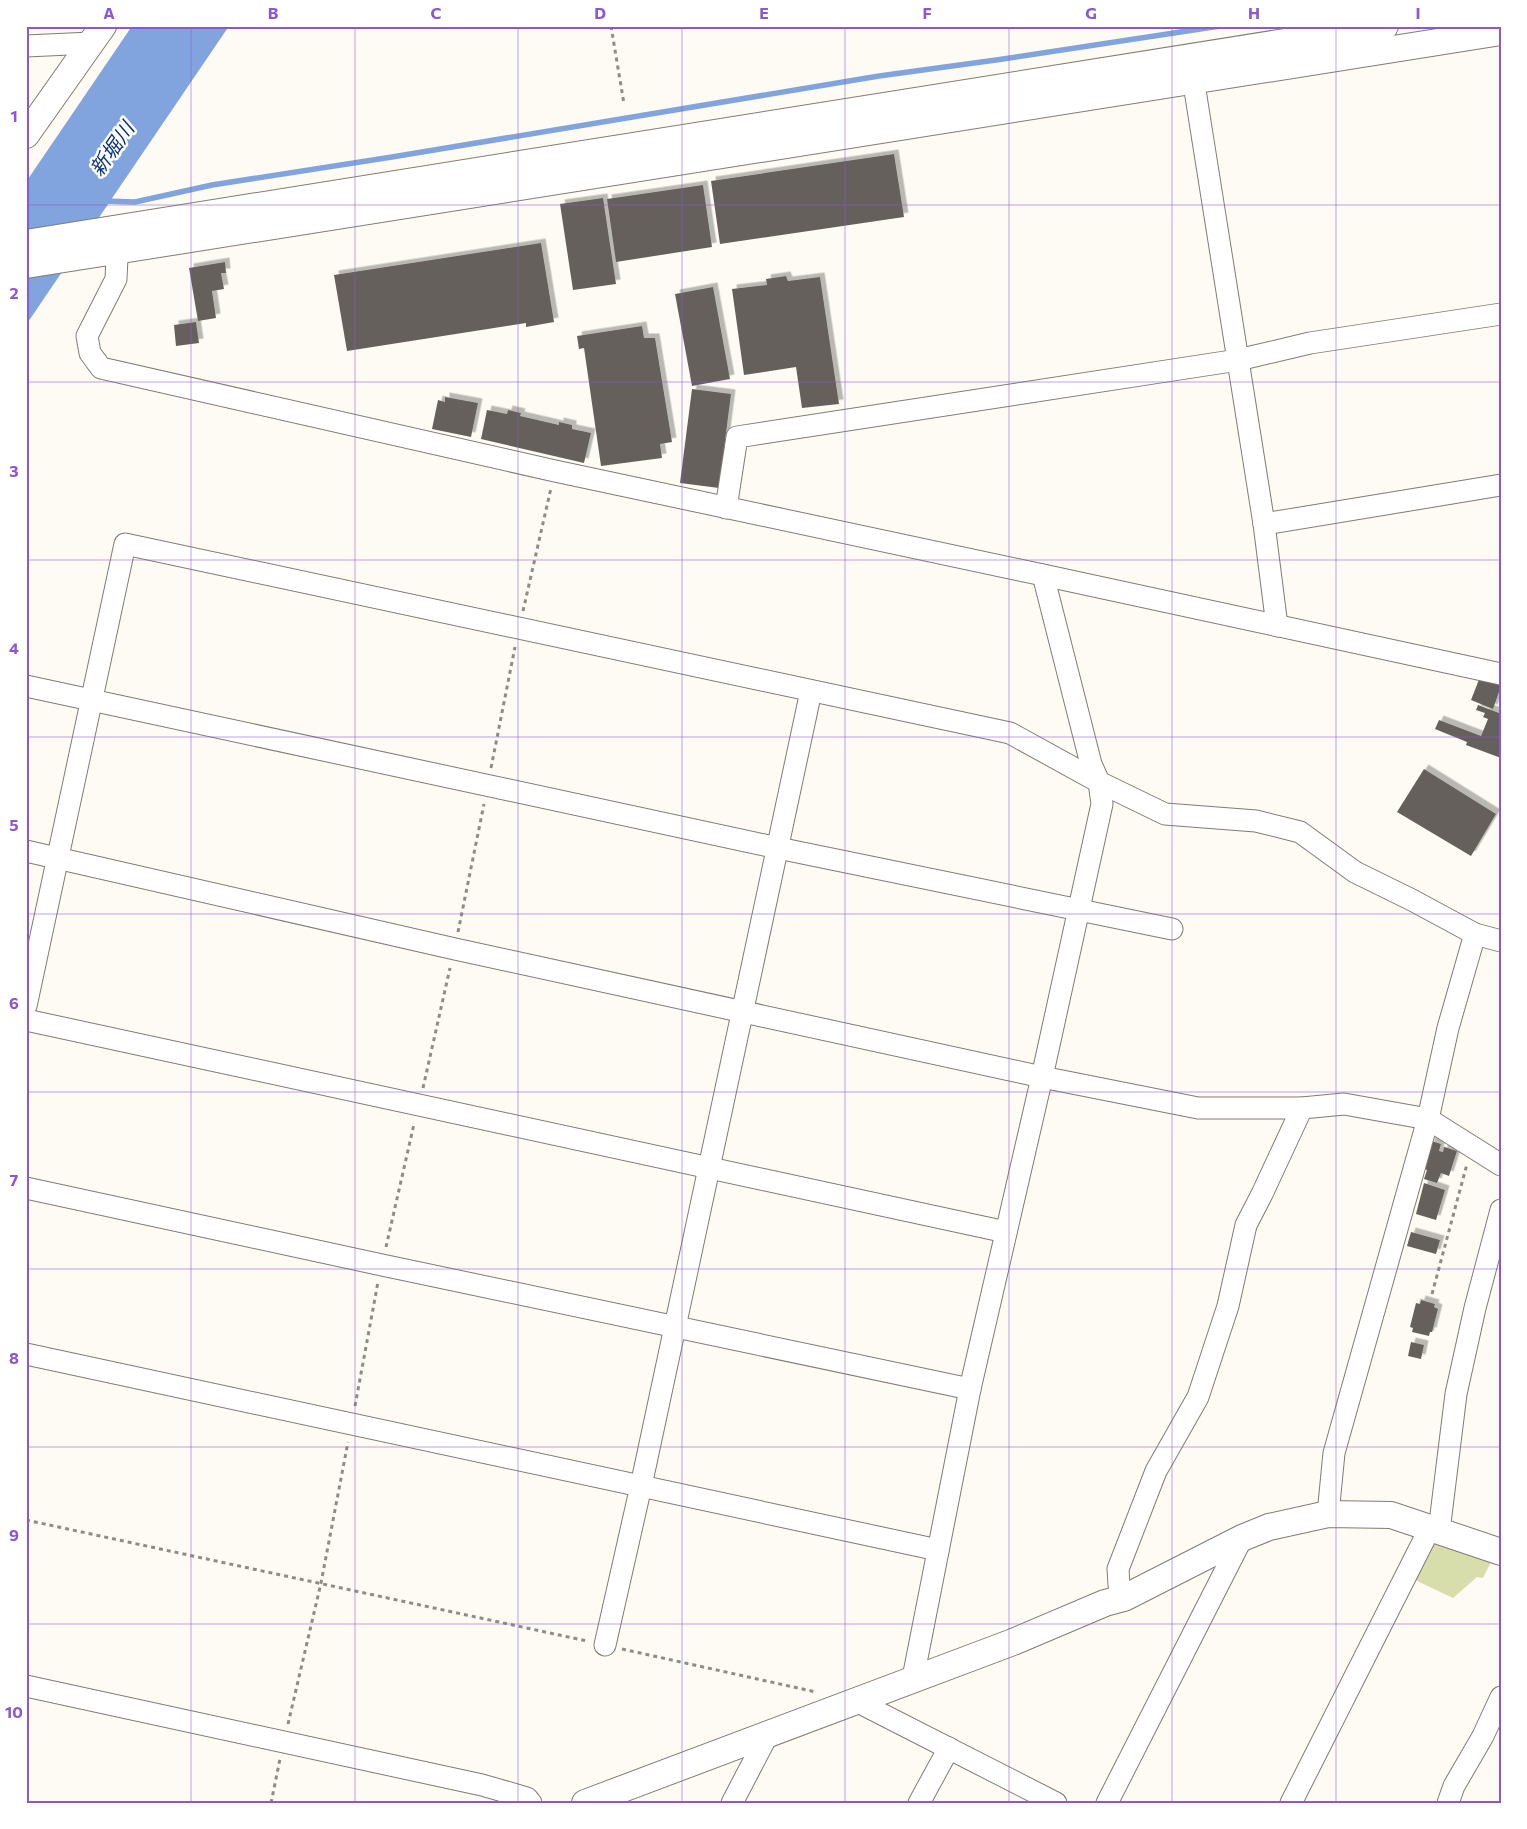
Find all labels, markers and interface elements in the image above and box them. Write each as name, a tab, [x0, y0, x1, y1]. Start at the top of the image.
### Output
text: A	[103, 3, 115, 22]
text: B	[268, 3, 279, 22]
text: C	[431, 3, 442, 22]
text: D	[594, 3, 606, 22]
text: E	[759, 3, 769, 22]
text: F	[922, 3, 932, 22]
text: G	[1085, 3, 1097, 22]
text: H	[1248, 3, 1260, 22]
text: I	[1415, 3, 1421, 22]
text: 1	[10, 106, 18, 125]
water label: 新堀川	[84, 115, 139, 180]
text: 2	[9, 283, 19, 302]
text: 3	[9, 461, 19, 480]
text: 4	[9, 638, 19, 657]
text: 5	[9, 815, 19, 834]
text: 6	[9, 993, 19, 1012]
text: 7	[10, 1170, 19, 1189]
text: 8	[9, 1348, 19, 1367]
text: 9	[9, 1525, 19, 1544]
text: 10	[5, 1702, 23, 1721]

